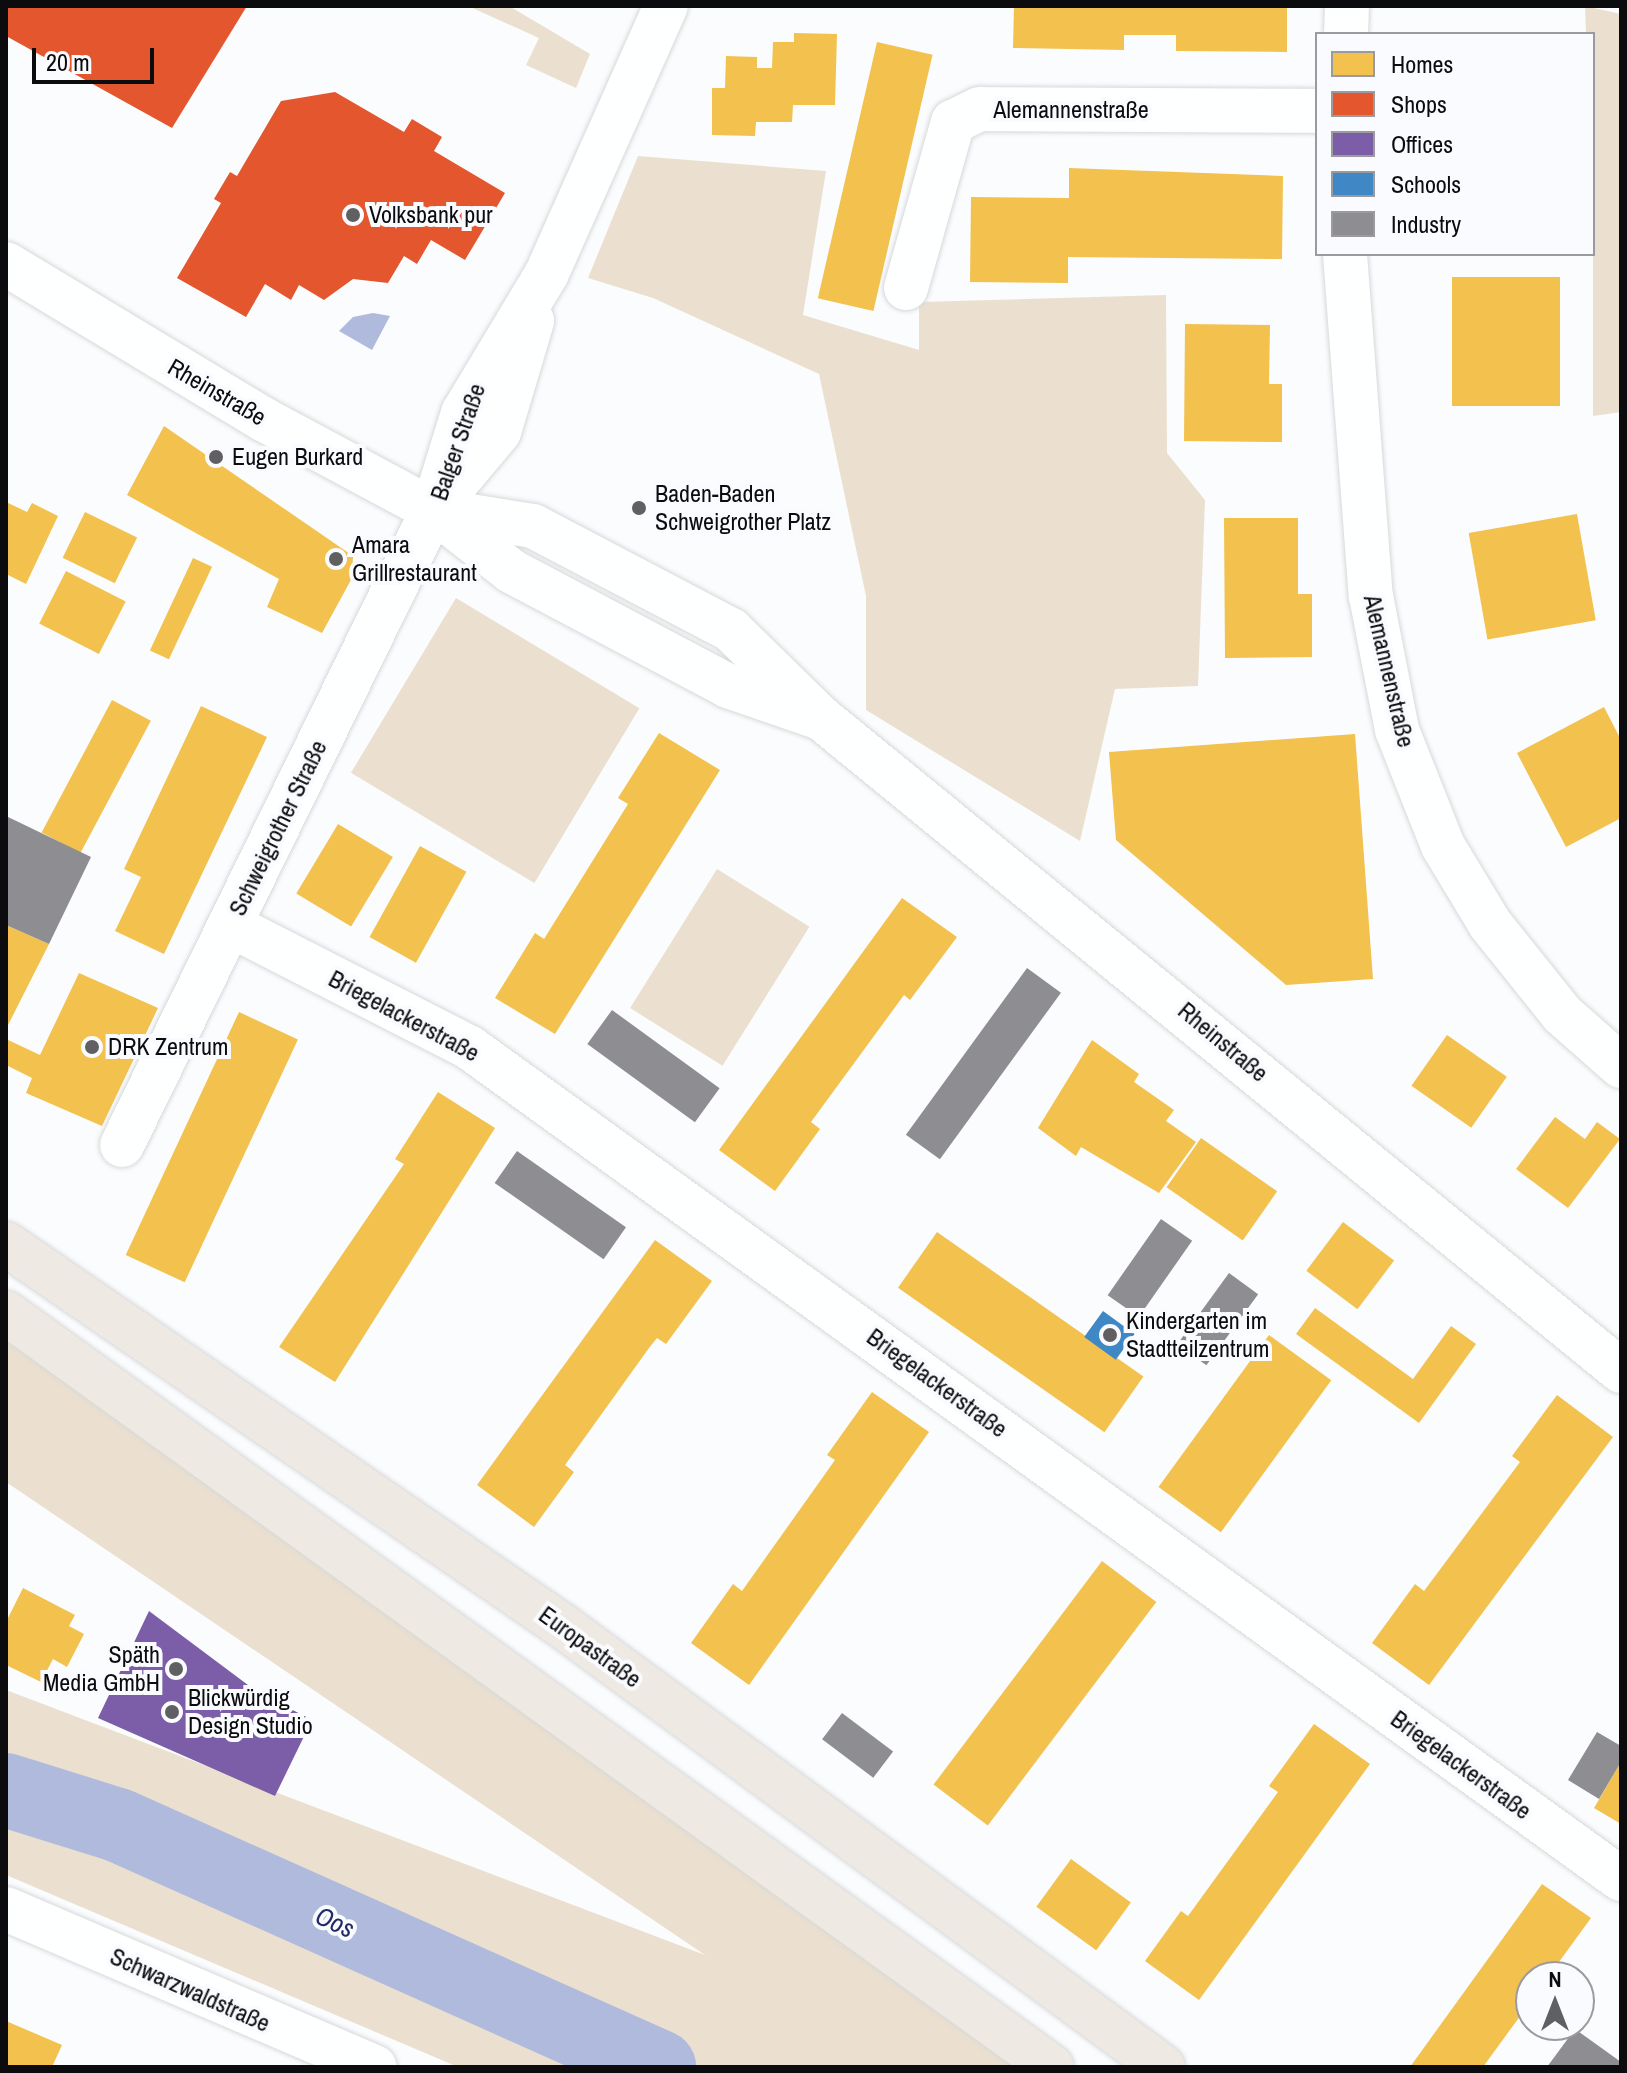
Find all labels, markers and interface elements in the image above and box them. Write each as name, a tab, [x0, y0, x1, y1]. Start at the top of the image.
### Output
scale bar	[36, 32, 158, 82]
legend	[1315, 32, 1595, 256]
text: 20 m	[46, 46, 90, 78]
text: Homes	[1391, 48, 1453, 80]
text: Shops	[1391, 88, 1447, 120]
street label: Alemannenstraße	[993, 96, 1149, 124]
text: Offices	[1391, 128, 1453, 160]
text: Schools	[1391, 168, 1461, 200]
place label: Volksbank pur	[369, 201, 493, 229]
marker: Volksbank pur	[344, 206, 362, 224]
text: Industry	[1391, 208, 1461, 240]
street label: Rheinstraße	[163, 352, 271, 432]
street label: Balger Straße	[425, 380, 491, 504]
place label: Eugen Burkard	[232, 443, 363, 471]
marker: Eugen Burkard	[207, 448, 225, 466]
place label: Baden-Baden Schweigrother Platz	[655, 480, 831, 536]
marker: Baden-Baden Schweigrother Platz	[630, 499, 648, 517]
place label: Amara Grillrestaurant	[352, 531, 477, 587]
marker: Amara Grillrestaurant	[327, 550, 345, 568]
street label: Alemannenstraße	[1357, 592, 1421, 750]
street label: Schweigrother Straße	[223, 736, 333, 920]
street label: Briegelackerstraße	[324, 964, 484, 1068]
street label: Rheinstraße	[1172, 996, 1274, 1088]
place label: DRK Zentrum	[108, 1033, 228, 1061]
marker: DRK Zentrum	[83, 1038, 101, 1056]
place label: Kindergarten im Stadtteilzentrum	[1126, 1307, 1269, 1363]
street label: Briegelackerstraße	[861, 1322, 1013, 1444]
marker: Kindergarten im Stadtteilzentrum	[1101, 1326, 1119, 1344]
street label: Europastraße	[533, 1600, 647, 1694]
place label: Späth Media GmbH	[43, 1641, 160, 1697]
marker: Späth Media GmbH	[167, 1660, 185, 1678]
place label: Blickwürdig Design Studio	[188, 1684, 313, 1740]
marker: Blickwürdig Design Studio	[163, 1703, 181, 1721]
street label: Briegelackerstraße	[1385, 1704, 1537, 1826]
water label: Oos	[311, 1900, 359, 1944]
street label: Schwarzwaldstraße	[106, 1942, 274, 2038]
north arrow	[1515, 1961, 1595, 2041]
text: N	[1548, 1964, 1562, 1994]

